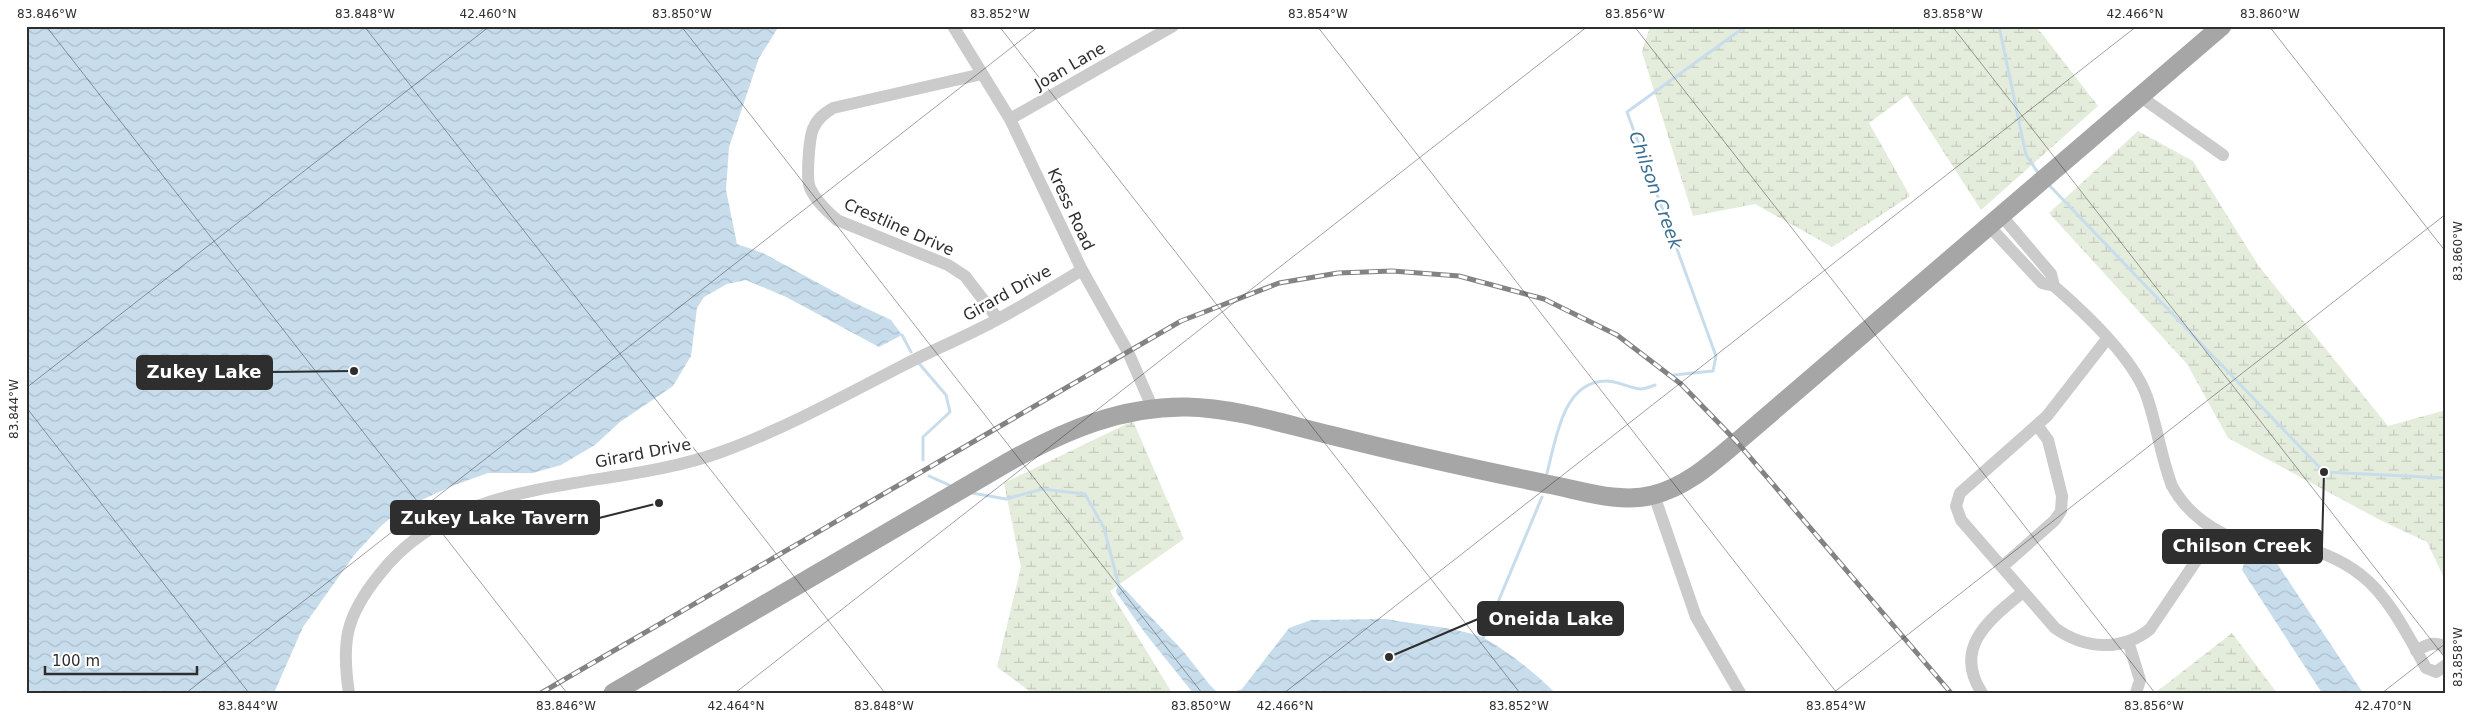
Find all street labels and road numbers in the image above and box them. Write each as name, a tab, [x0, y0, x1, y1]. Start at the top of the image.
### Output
street label: Joan Lane	[1031, 38, 1109, 94]
street label: Kress Road	[1044, 165, 1098, 253]
street label: Crestline Drive	[841, 194, 957, 260]
street label: Girard Drive	[960, 261, 1054, 325]
street label: Girard Drive	[593, 434, 693, 472]

